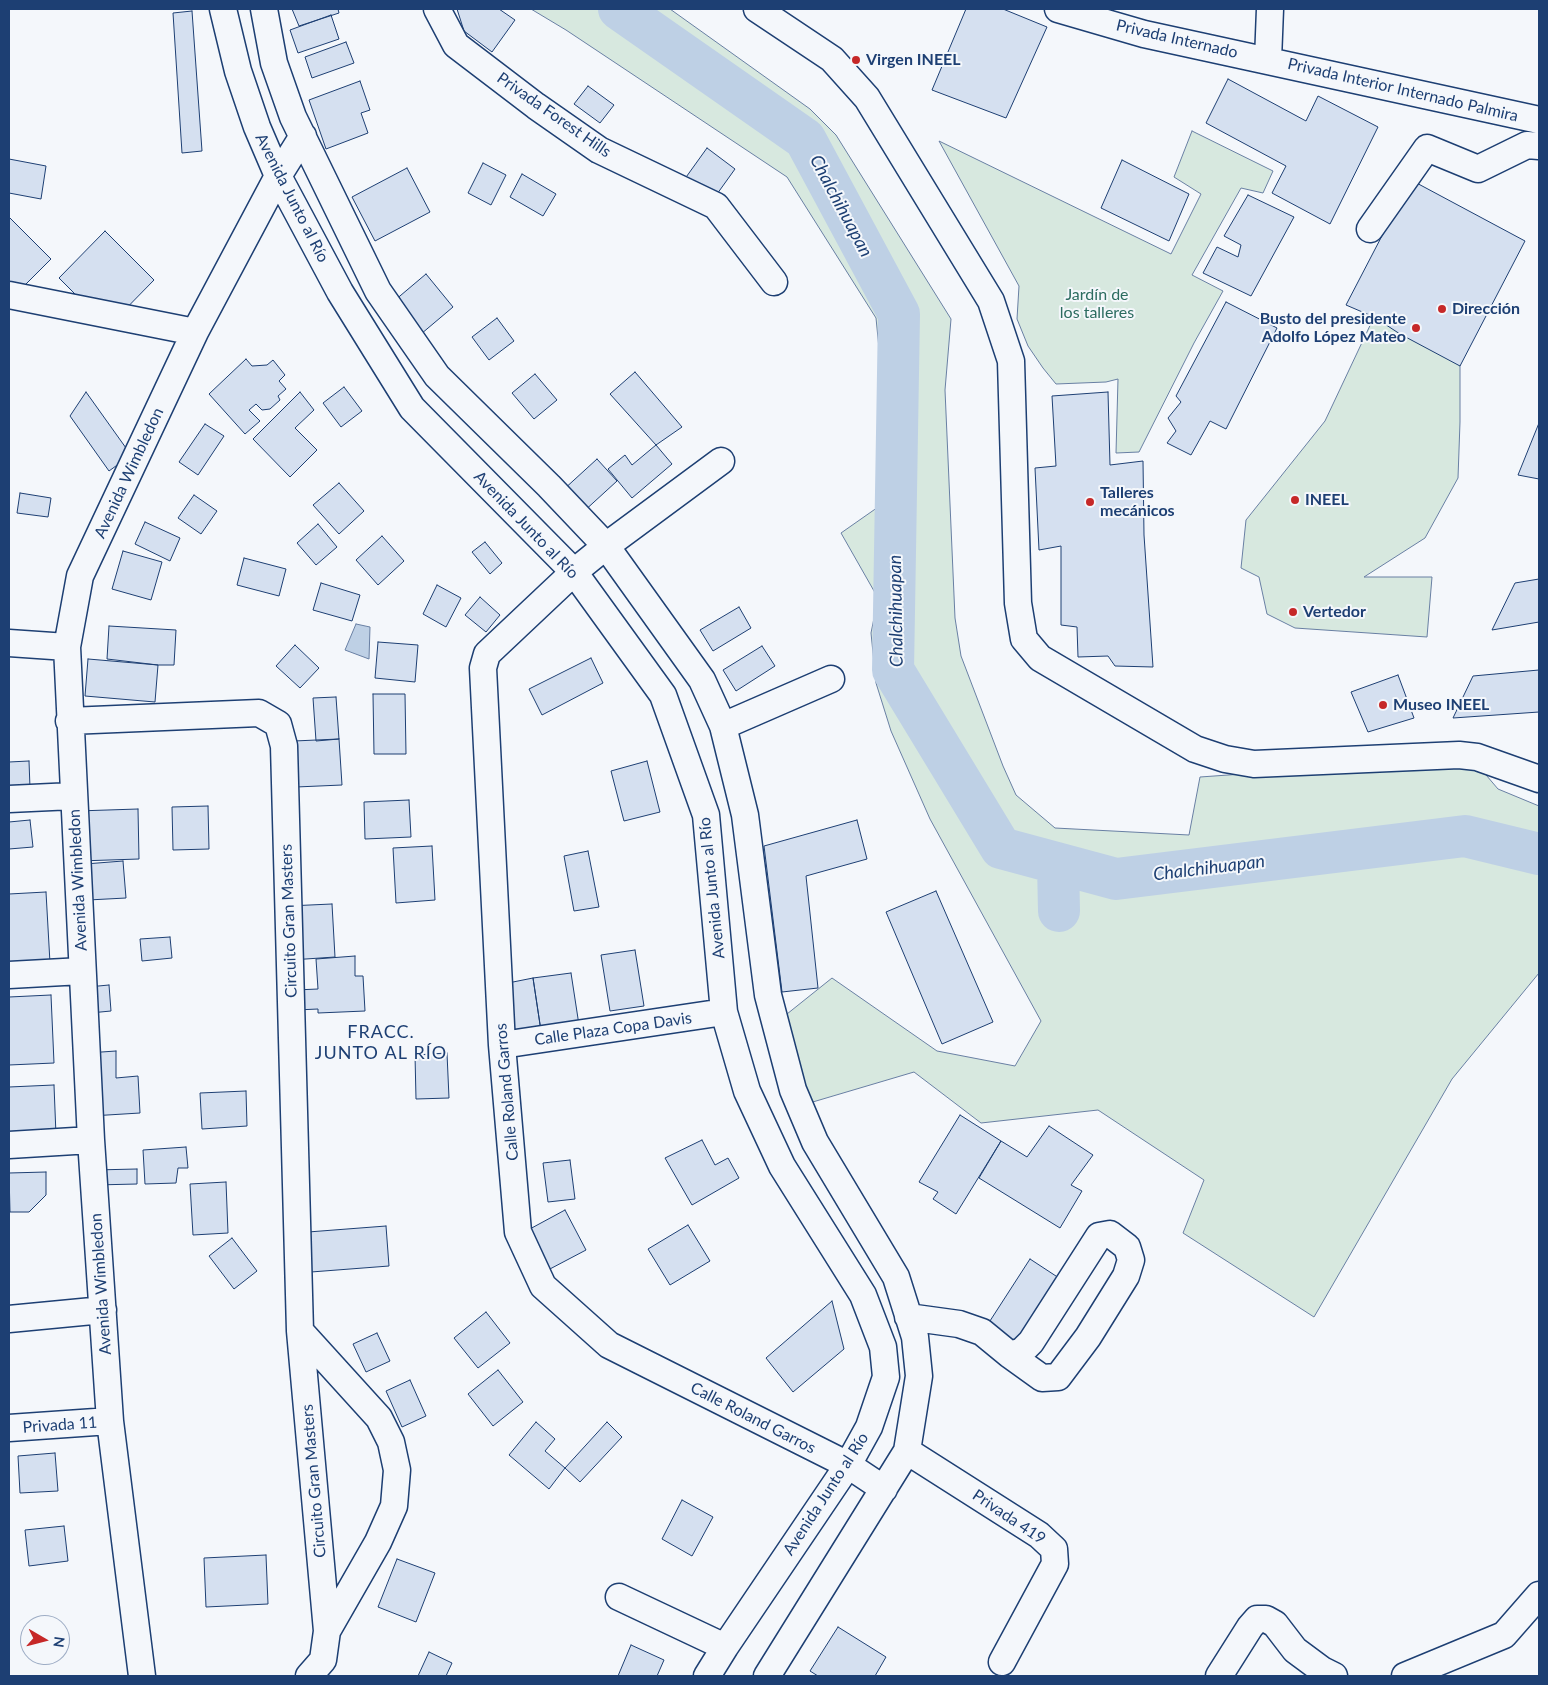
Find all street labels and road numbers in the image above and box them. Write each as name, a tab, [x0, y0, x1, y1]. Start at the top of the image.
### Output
street label: Privada Internado	[1114, 16, 1240, 62]
street label: Privada Interior Internado Palmira	[1286, 54, 1520, 126]
street label: Privada Forest Hills	[493, 69, 615, 161]
street label: Avenida Junto al Río	[251, 130, 333, 266]
street label: Avenida Wimbledon	[90, 405, 168, 541]
street label: Avenida Junto al Río	[470, 467, 582, 583]
street label: Avenida Wimbledon	[65, 809, 91, 951]
street label: Avenida Junto al Río	[695, 816, 729, 960]
street label: Circuito Gran Masters	[277, 844, 301, 998]
street label: Calle Plaza Copa Davis	[533, 1008, 693, 1050]
street label: Calle Roland Garros	[491, 1022, 523, 1162]
street label: Avenida Wimbledon	[86, 1212, 116, 1356]
street label: Calle Roland Garros	[687, 1378, 819, 1458]
street label: Circuito Gran Masters	[298, 1404, 330, 1558]
street label: Privada 11	[22, 1413, 98, 1437]
street label: Avenida Junto al Río	[779, 1429, 873, 1559]
street label: Privada 419	[969, 1486, 1049, 1548]

